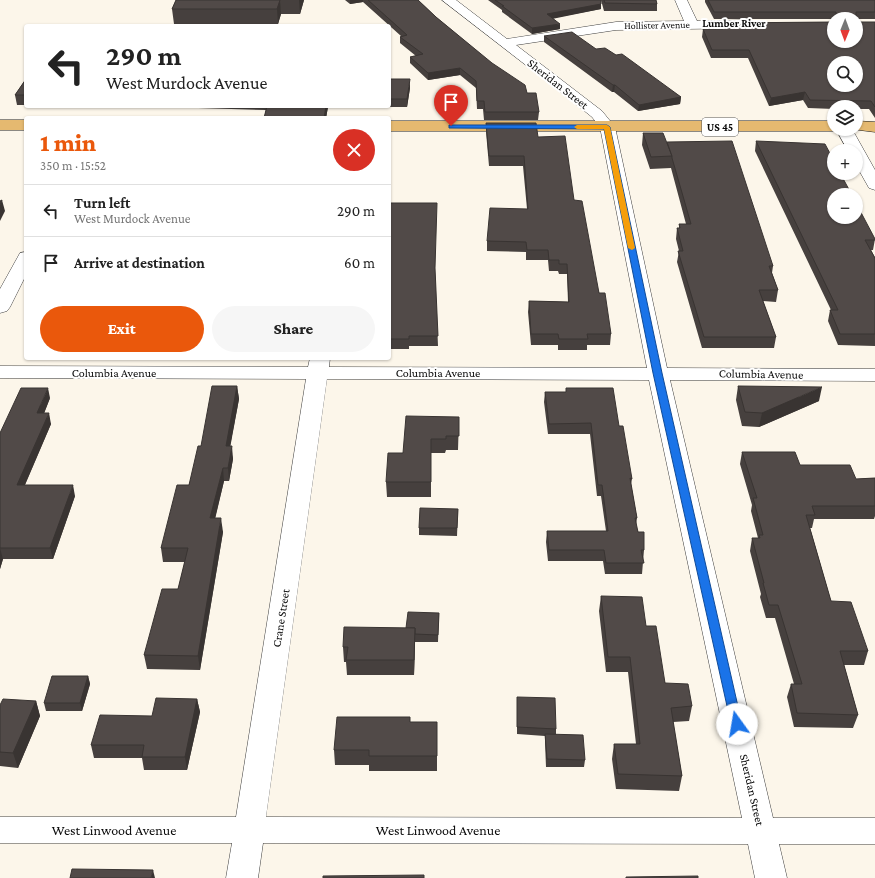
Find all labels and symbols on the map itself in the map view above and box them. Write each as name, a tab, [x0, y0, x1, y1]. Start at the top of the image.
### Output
north arrow	[827, 12, 863, 48]
district label: Lumber River	[702, 17, 766, 29]
street label: Hollister Avenue	[624, 19, 691, 31]
street label: Sheridan Street	[525, 56, 592, 113]
pin	[434, 85, 468, 126]
road number: US 45	[702, 118, 738, 136]
street label: Columbia Avenue	[72, 366, 156, 380]
street label: Columbia Avenue	[396, 366, 480, 380]
street label: Columbia Avenue	[719, 366, 803, 382]
street label: Crane Street	[269, 587, 293, 648]
position arrow	[716, 703, 758, 745]
street label: Sheridan Street	[737, 753, 767, 828]
street label: West Linwood Avenue	[52, 822, 176, 838]
street label: West Linwood Avenue	[376, 822, 500, 838]

